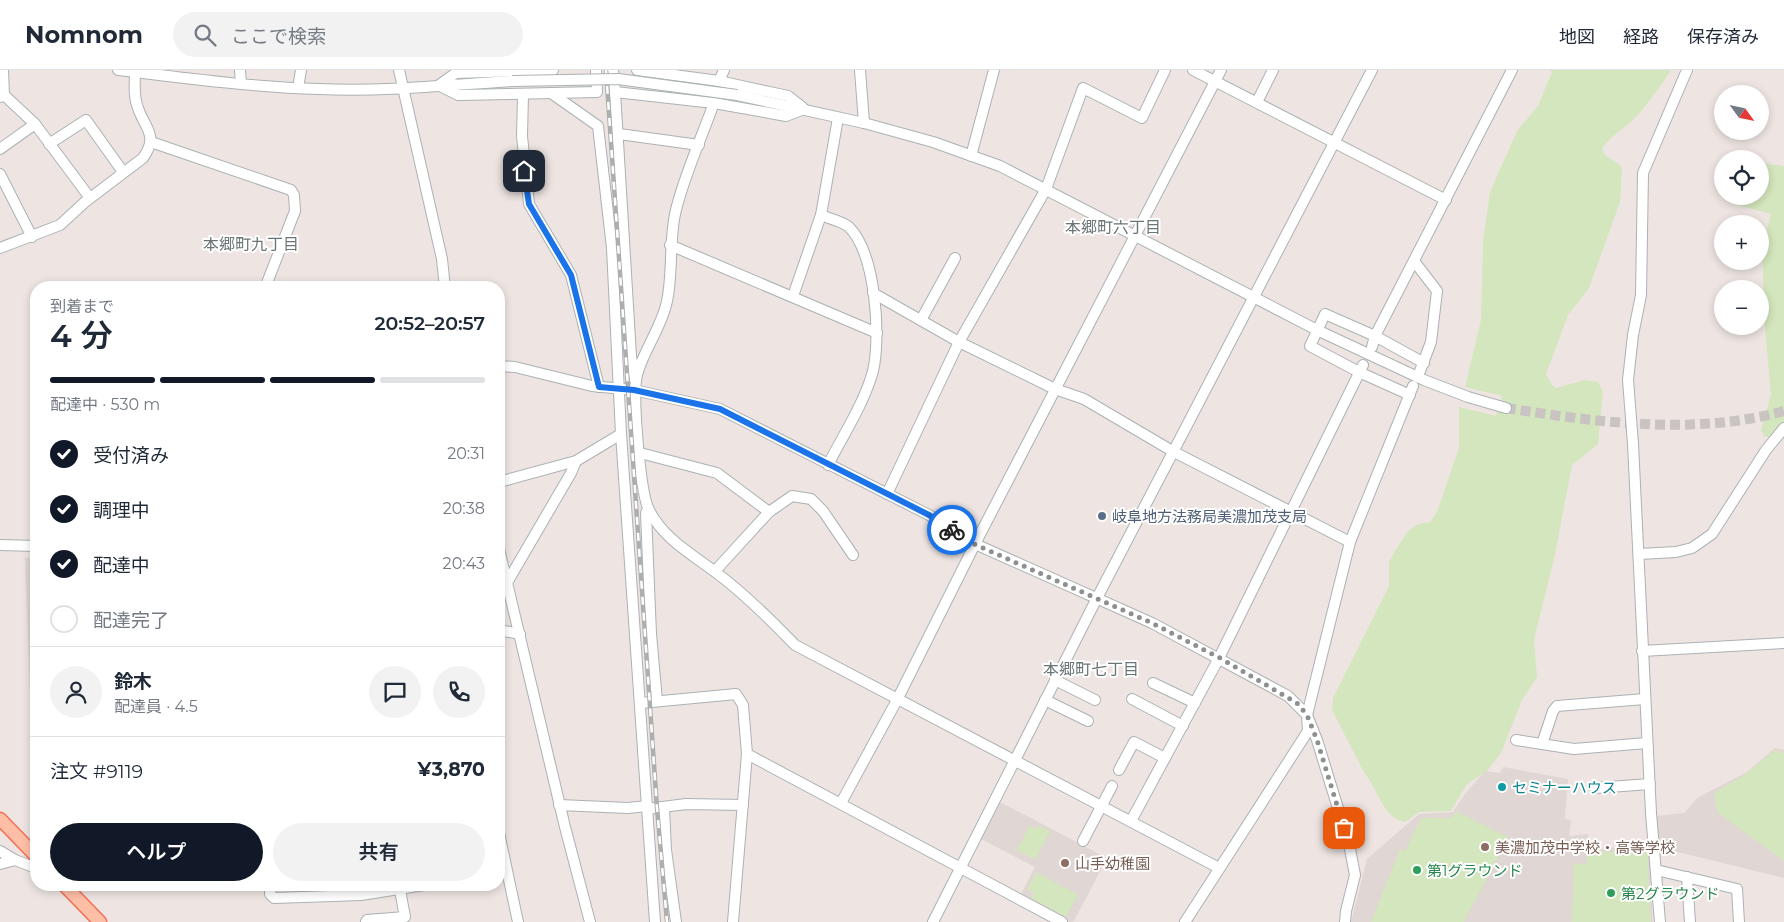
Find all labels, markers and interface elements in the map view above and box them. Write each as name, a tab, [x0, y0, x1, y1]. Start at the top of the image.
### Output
search box	[173, 12, 523, 57]
text: Nomnom	[25, 20, 143, 49]
icon: search	[191, 21, 219, 49]
text: ここで検索	[231, 25, 326, 48]
text: 地図	[1559, 26, 1595, 48]
text: 経路	[1623, 26, 1659, 48]
text: 保存済み	[1687, 26, 1759, 48]
north arrow	[1714, 85, 1769, 140]
map controls	[1714, 85, 1769, 335]
pin	[503, 150, 545, 192]
button: locate	[1714, 150, 1769, 205]
icon: home	[510, 157, 538, 185]
button: +	[1714, 215, 1769, 270]
district label: 本郷町六丁目	[1065, 218, 1161, 237]
district label: 本郷町九丁目	[203, 235, 299, 254]
button: −	[1714, 280, 1769, 335]
text: 到着まで	[50, 297, 114, 316]
text: 20:52–20:57	[374, 312, 485, 335]
text: 4 分	[50, 316, 113, 355]
text: 配達中 · 530 m	[50, 395, 160, 414]
icon: check	[50, 440, 78, 468]
text: 受付済み	[93, 444, 169, 467]
text: 20:31	[447, 444, 485, 463]
icon: check	[50, 495, 78, 523]
text: 調理中	[93, 499, 150, 522]
text: 20:38	[443, 499, 485, 518]
courier	[927, 505, 977, 555]
place label: 岐阜地方法務局美濃加茂支局	[1112, 507, 1307, 526]
marker: 岐阜地方法務局美濃加茂支局	[1096, 510, 1108, 522]
icon: bike	[938, 516, 966, 544]
icon: check	[50, 550, 78, 578]
text: 配達中	[93, 554, 150, 577]
text: 20:43	[443, 554, 485, 573]
text: 配達完了	[93, 609, 169, 632]
district label: 本郷町七丁目	[1043, 660, 1139, 679]
button: person	[50, 666, 102, 718]
button: chat	[369, 666, 421, 718]
button: phone	[433, 666, 485, 718]
text: 鈴木	[114, 670, 152, 693]
text: 配達員 · 4.5	[114, 697, 198, 716]
text: ¥3,870	[418, 758, 485, 781]
text: 注文 #9119	[50, 760, 143, 783]
place label: セミナーハウス	[1512, 778, 1617, 797]
marker: セミナーハウス	[1496, 781, 1508, 793]
pin	[1323, 807, 1365, 849]
icon: bag	[1330, 814, 1358, 842]
button: ヘルプ	[50, 823, 263, 881]
button: 共有	[273, 823, 485, 881]
place label: 美濃加茂中学校・高等学校	[1495, 838, 1675, 857]
marker: 美濃加茂中学校・高等学校	[1479, 841, 1491, 853]
place label: 山手幼稚園	[1075, 854, 1150, 873]
marker: 山手幼稚園	[1059, 857, 1071, 869]
place label: 第1グラウンド	[1427, 861, 1522, 880]
marker: 第1グラウンド	[1411, 864, 1423, 876]
place label: 第2グラウンド	[1621, 884, 1720, 903]
marker: 第2グラウンド	[1605, 887, 1617, 899]

